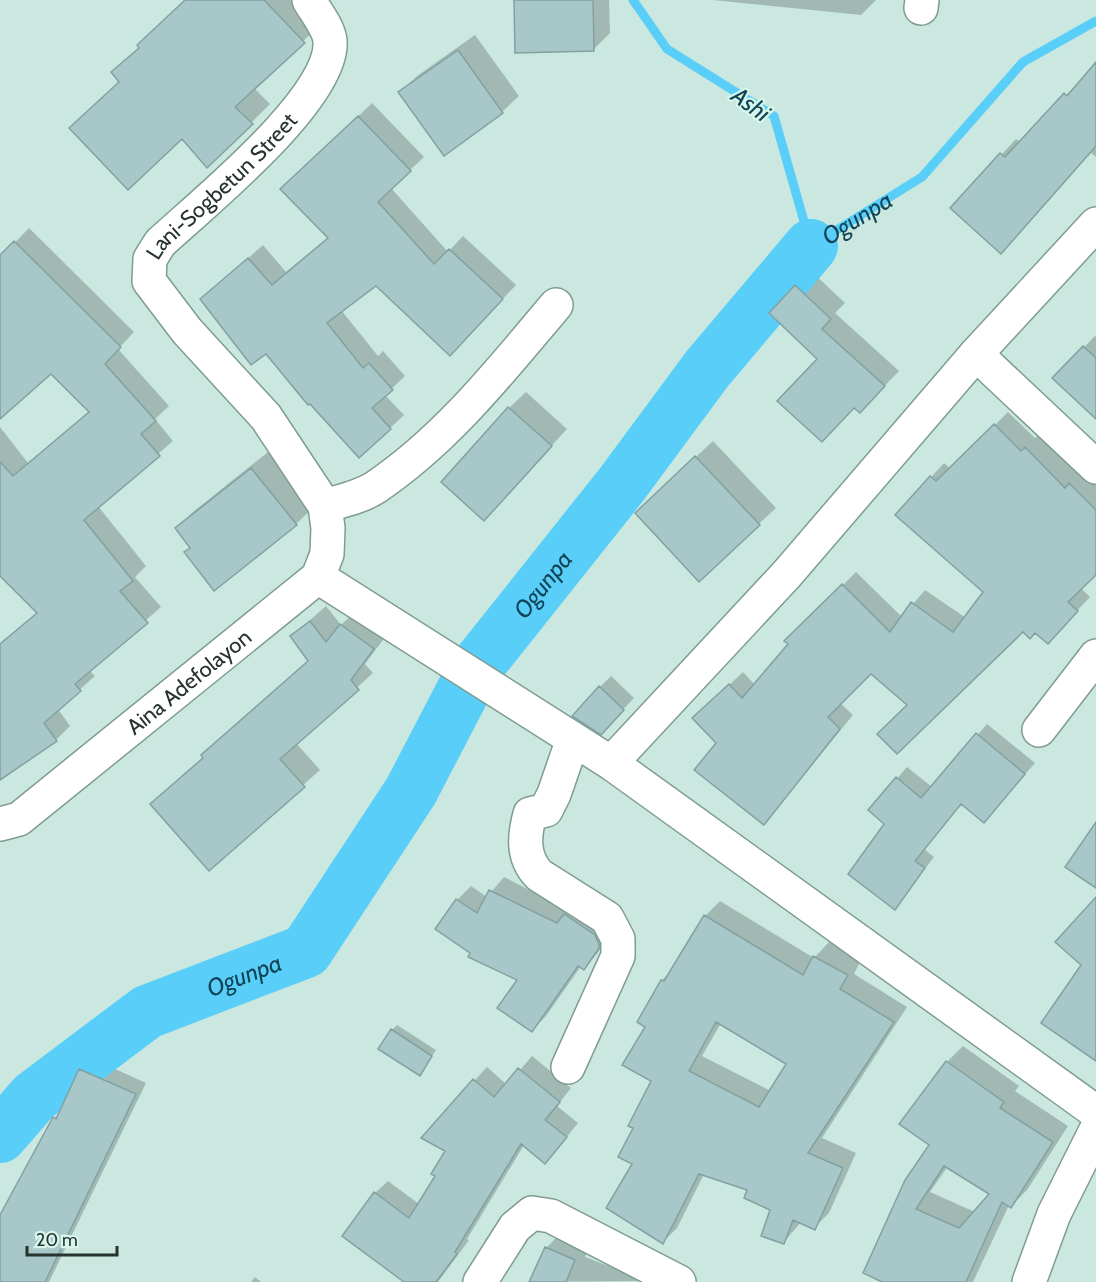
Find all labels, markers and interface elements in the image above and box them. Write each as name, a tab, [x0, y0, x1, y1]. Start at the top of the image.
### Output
water label: Ashi	[725, 80, 777, 128]
street label: Lani-Sogbetun Street	[140, 107, 303, 264]
water label: Ogunpa	[816, 185, 898, 250]
water label: Ogunpa	[507, 545, 578, 624]
street label: Aina Adefolayon	[121, 623, 257, 740]
water label: Ogunpa	[202, 947, 285, 1002]
scale bar	[27, 1219, 117, 1257]
text: 20 m	[36, 1229, 78, 1251]

